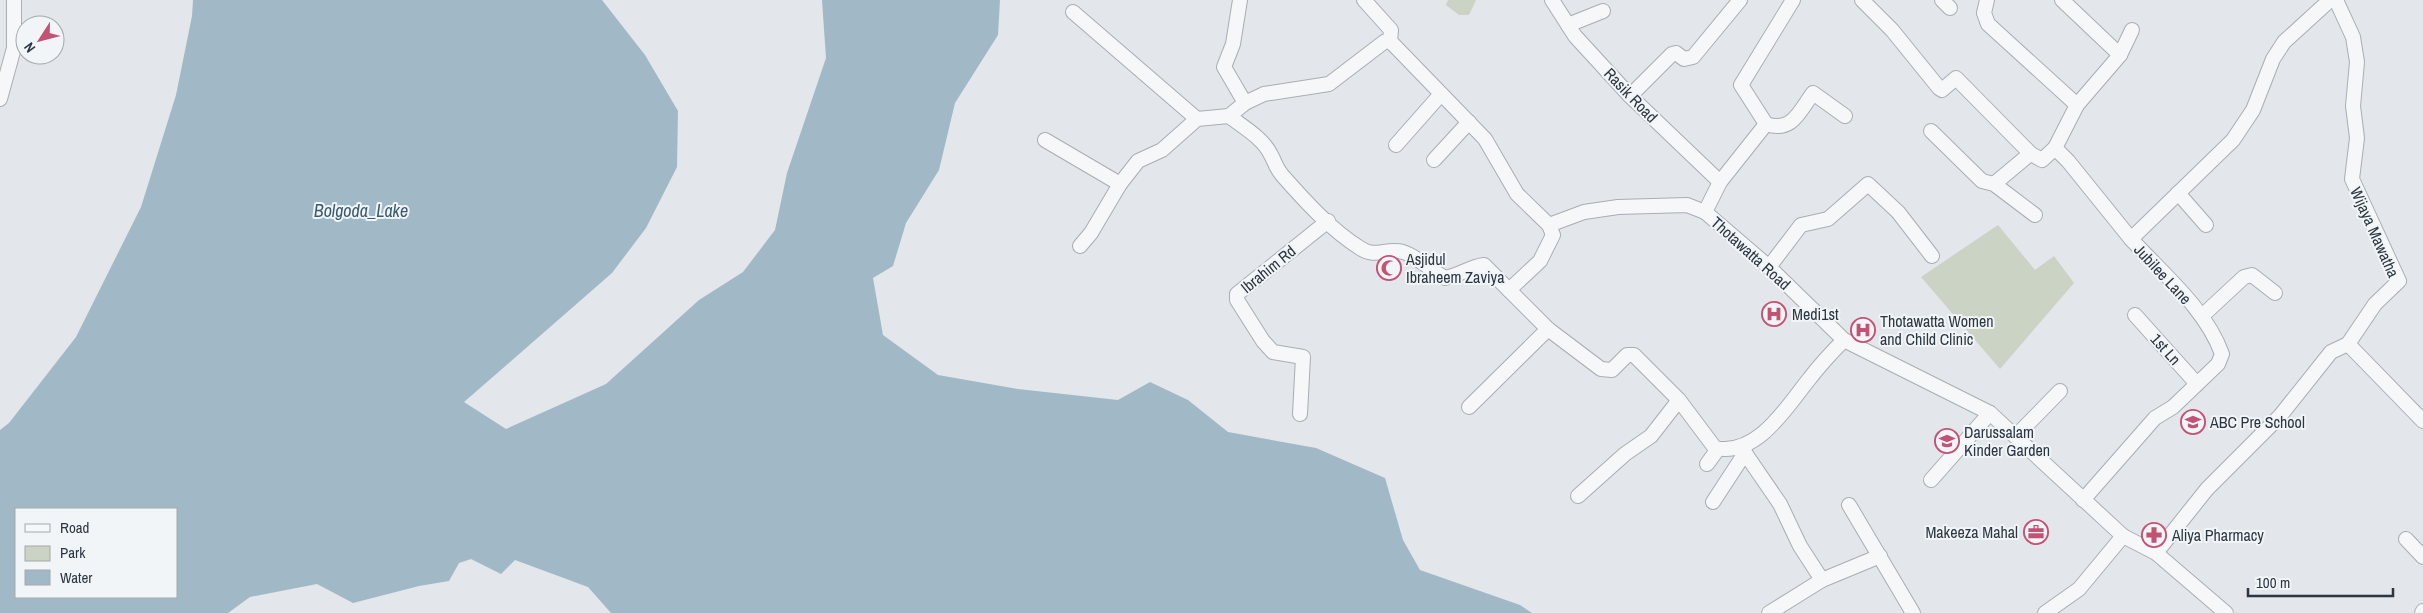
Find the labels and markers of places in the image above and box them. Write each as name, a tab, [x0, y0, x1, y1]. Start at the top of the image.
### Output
place label: Asjidul Ibraheem Zaviya	[1405, 248, 1505, 288]
mosque icon: Asjidul Ibraheem Zaviya	[1376, 255, 1402, 281]
hospital icon: Medi1st	[1761, 301, 1787, 327]
place label: Medi1st	[1792, 303, 1839, 325]
place label: Thotawatta Women and Child Clinic	[1880, 310, 1994, 350]
hospital icon: Thotawatta Women and Child Clinic	[1850, 317, 1876, 343]
school or university icon: ABC Pre School	[2180, 409, 2206, 435]
place label: ABC Pre School	[2209, 411, 2305, 433]
place label: Darussalam Kinder Garden	[1964, 421, 2050, 461]
school or university icon: Darussalam Kinder Garden	[1934, 428, 1960, 454]
office icon: Makeeza Mahal	[2023, 519, 2049, 545]
place label: Makeeza Mahal	[1925, 521, 2018, 543]
pharmacy icon: Aliya Pharmacy	[2141, 522, 2167, 548]
place label: Aliya Pharmacy	[2171, 524, 2264, 546]

